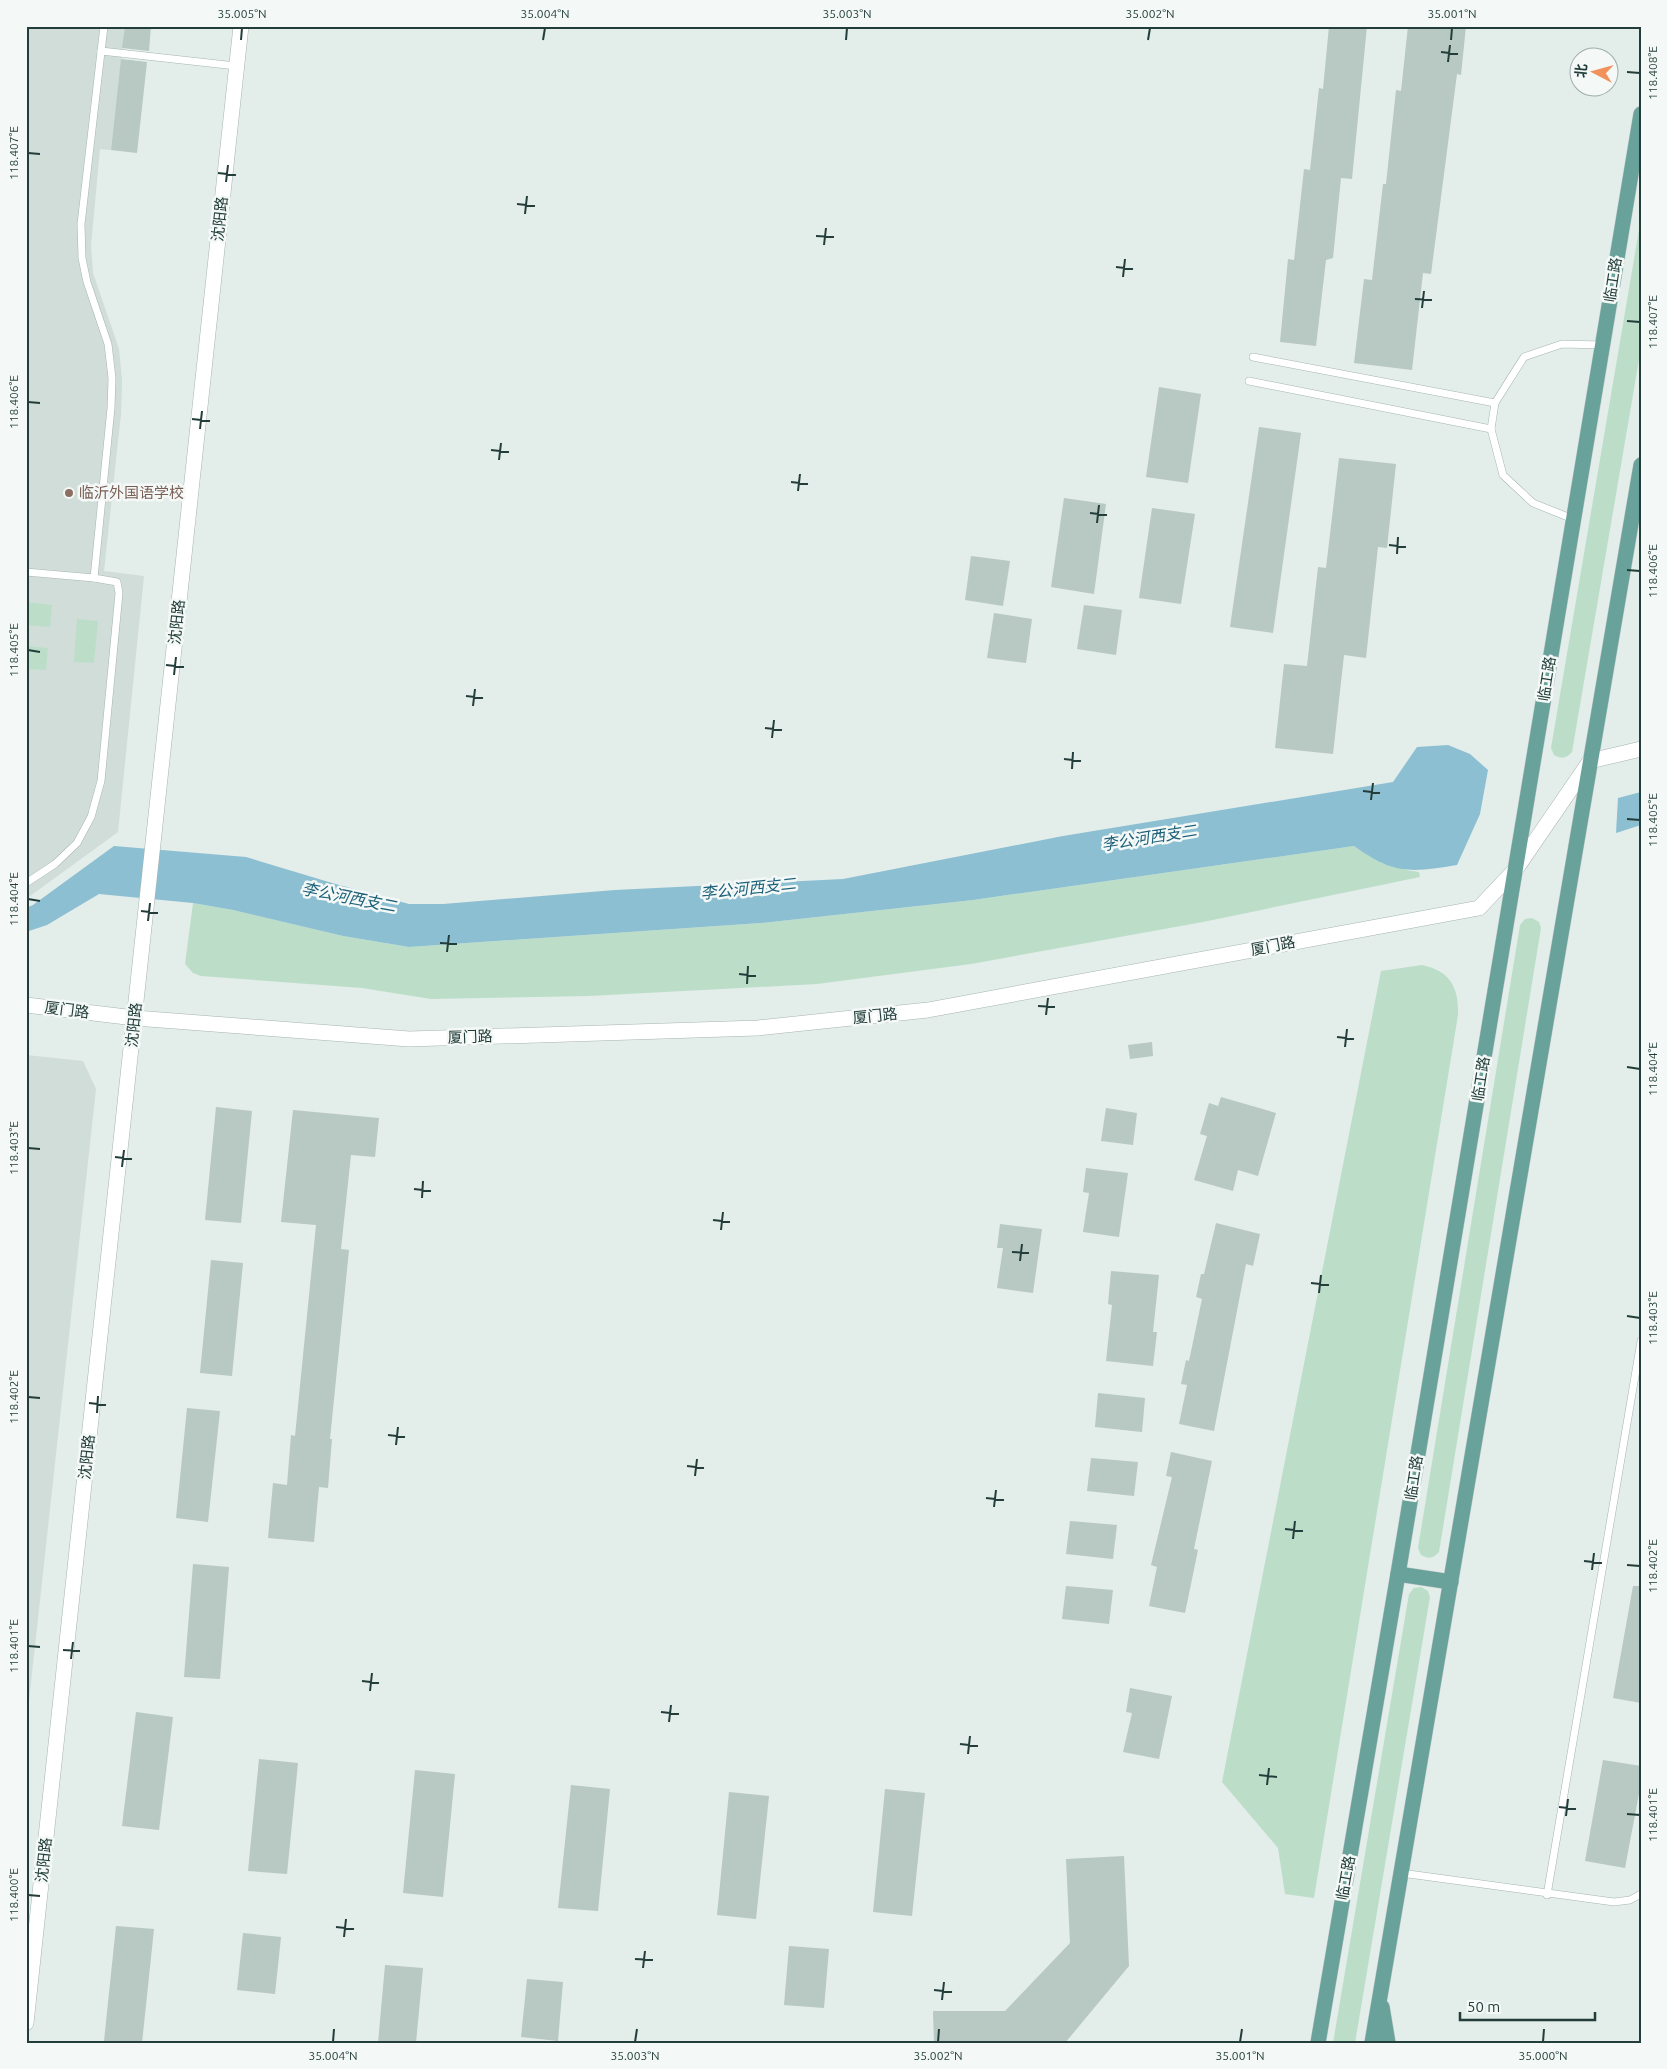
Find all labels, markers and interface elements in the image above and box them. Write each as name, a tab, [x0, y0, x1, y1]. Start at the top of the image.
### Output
text: 35.005°N	[217, 7, 267, 20]
text: 35.004°N	[520, 7, 570, 20]
text: 35.003°N	[822, 7, 872, 20]
text: 35.002°N	[1125, 7, 1175, 20]
text: 35.001°N	[1427, 7, 1477, 20]
text: 118.408°E	[1646, 46, 1659, 100]
north arrow	[1570, 48, 1620, 98]
text: 北	[1572, 63, 1590, 78]
text: 118.407°E	[7, 126, 20, 180]
street label: 沈阳路	[209, 196, 230, 242]
street label: 临工路	[1601, 256, 1624, 303]
text: 118.407°E	[1646, 295, 1659, 349]
text: 118.406°E	[7, 375, 20, 429]
place label: 临沂外国语学校	[79, 484, 184, 501]
marker: 临沂外国语学校	[63, 487, 75, 499]
text: 118.406°E	[1646, 544, 1659, 598]
street label: 沈阳路	[166, 599, 187, 645]
text: 118.405°E	[7, 623, 20, 677]
street label: 临工路	[1535, 655, 1558, 702]
text: 118.405°E	[1646, 793, 1659, 847]
water label: 李公河西支二	[1100, 820, 1199, 853]
text: 118.404°E	[7, 872, 20, 926]
water label: 李公河西支二	[699, 874, 798, 902]
water label: 李公河西支二	[300, 879, 399, 915]
street label: 厦门路	[1249, 933, 1297, 958]
street label: 厦门路	[44, 998, 90, 1021]
street label: 沈阳路	[123, 1002, 144, 1048]
street label: 厦门路	[852, 1005, 898, 1026]
street label: 厦门路	[447, 1027, 493, 1046]
text: 118.404°E	[1646, 1042, 1659, 1096]
street label: 临工路	[1469, 1055, 1492, 1102]
text: 118.403°E	[7, 1121, 20, 1175]
text: 118.403°E	[1646, 1291, 1659, 1345]
text: 118.402°E	[7, 1370, 20, 1424]
street label: 沈阳路	[76, 1434, 97, 1480]
street label: 临工路	[1402, 1454, 1425, 1501]
text: 118.402°E	[1646, 1539, 1659, 1593]
text: 118.401°E	[7, 1619, 20, 1673]
text: 118.401°E	[1646, 1788, 1659, 1842]
street label: 沈阳路	[33, 1837, 54, 1883]
street label: 临工路	[1333, 1854, 1358, 1902]
text: 118.400°E	[7, 1868, 20, 1922]
scale bar	[1460, 1989, 1594, 2021]
text: 50 m	[1467, 1998, 1500, 2015]
text: 35.004°N	[308, 2049, 358, 2062]
text: 35.003°N	[610, 2049, 660, 2062]
text: 35.002°N	[913, 2049, 963, 2062]
text: 35.001°N	[1215, 2049, 1265, 2062]
text: 35.000°N	[1518, 2049, 1568, 2062]

